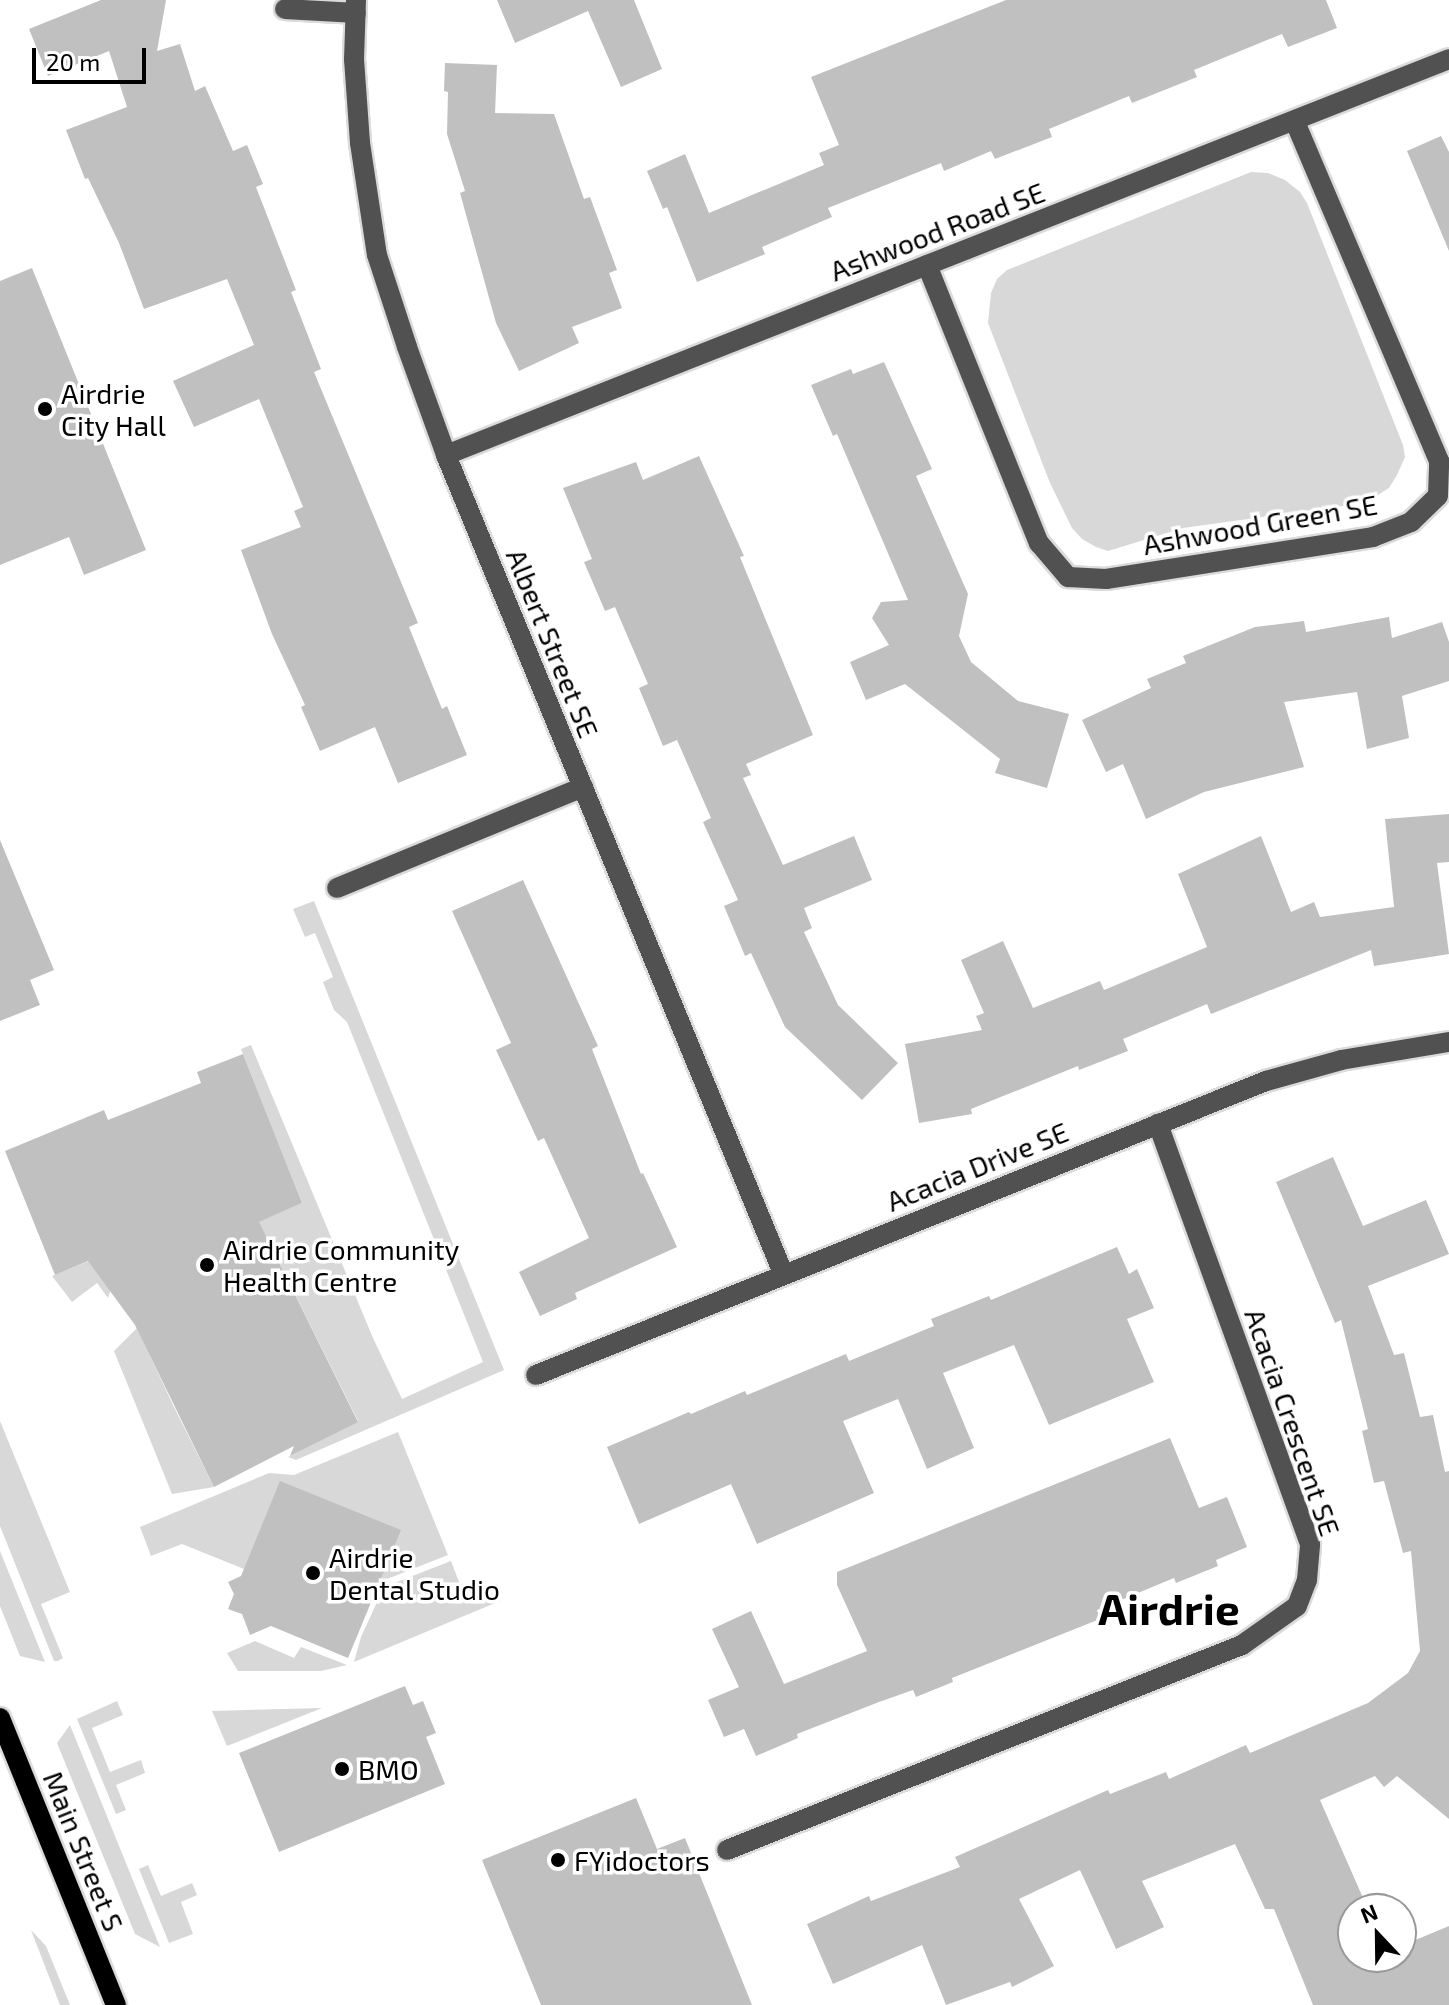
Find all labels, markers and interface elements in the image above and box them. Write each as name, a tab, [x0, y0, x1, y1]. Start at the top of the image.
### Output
scale bar	[36, 32, 150, 82]
text: 20 m	[46, 47, 100, 76]
street label: Ashwood Road SE	[825, 175, 1049, 287]
place label: Airdrie City Hall	[61, 376, 166, 442]
marker: Airdrie City Hall	[36, 400, 54, 418]
street label: Ashwood Green SE	[1140, 487, 1380, 561]
street label: Albert Street SE	[500, 544, 606, 742]
street label: Acacia Drive SE	[881, 1114, 1073, 1218]
place label: Airdrie Community Health Centre	[223, 1232, 459, 1298]
marker: Airdrie Community Health Centre	[198, 1256, 216, 1274]
street label: Acacia Crescent SE	[1238, 1304, 1348, 1540]
place label: Airdrie Dental Studio	[329, 1540, 501, 1606]
marker: Airdrie Dental Studio	[304, 1564, 322, 1582]
district label: Airdrie	[1098, 1582, 1240, 1634]
place label: BMO	[358, 1752, 419, 1786]
marker: BMO	[333, 1760, 351, 1778]
street label: Main Street S	[37, 1766, 131, 1936]
place label: FYidoctors	[574, 1843, 710, 1877]
marker: FYidoctors	[549, 1851, 567, 1869]
north arrow	[1337, 1893, 1417, 1973]
text: N	[1357, 1898, 1381, 1928]

